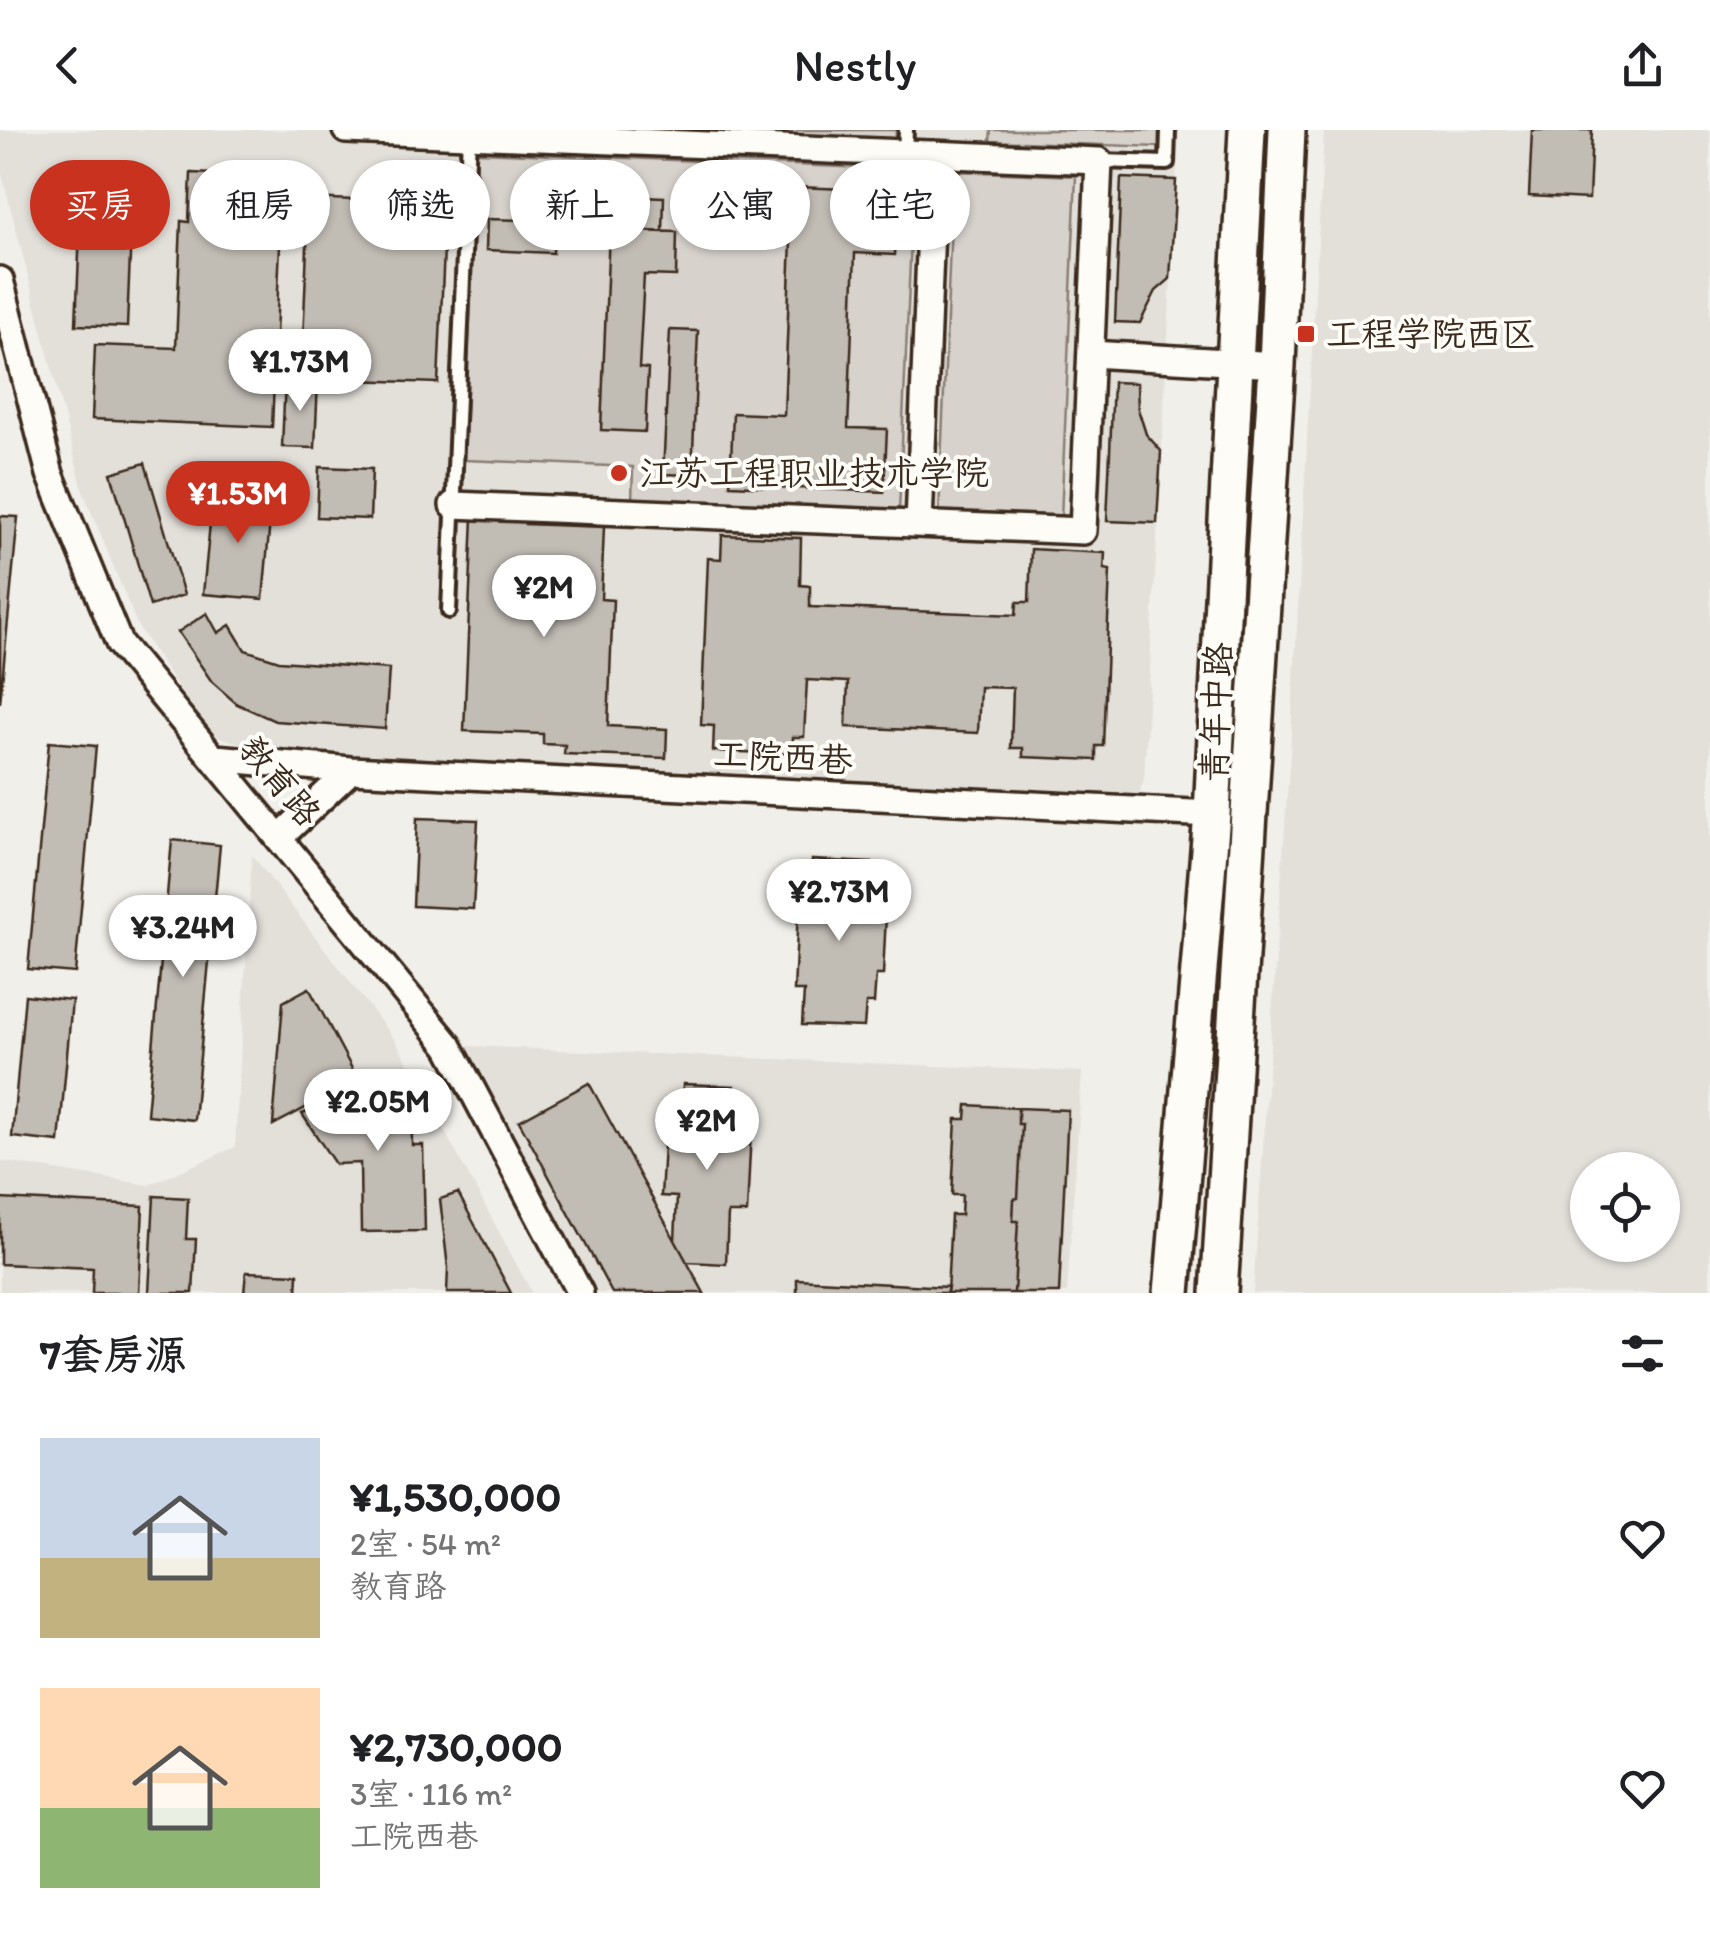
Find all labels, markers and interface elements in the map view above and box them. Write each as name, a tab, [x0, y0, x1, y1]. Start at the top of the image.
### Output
icon: back	[40, 38, 95, 93]
text: Nestly	[794, 38, 916, 92]
icon: share	[1615, 38, 1670, 93]
chip: 买房	[30, 160, 170, 250]
chip: 租房	[190, 160, 330, 250]
chip: 筛选	[350, 160, 490, 250]
chip: 新上	[510, 160, 650, 250]
chip: 公寓	[670, 160, 810, 250]
chip: 住宅	[830, 160, 970, 250]
place label: 工程学院西区	[1326, 313, 1536, 355]
marker: 工程学院西区	[1295, 323, 1317, 345]
pin: ¥1.73M	[219, 329, 381, 414]
text: ¥1.73M	[250, 342, 350, 380]
place label: 江苏工程职业技术学院	[639, 452, 989, 494]
pin: ¥1.53M	[157, 461, 319, 546]
marker: 江苏工程职业技术学院	[608, 462, 630, 484]
text: ¥1.53M	[188, 474, 288, 512]
pin: ¥2M	[496, 555, 592, 640]
text: ¥2M	[514, 568, 574, 606]
street label: 青年中路	[1193, 641, 1239, 783]
street label: 教育路	[230, 727, 330, 835]
street label: 工院西巷	[712, 732, 854, 782]
pin: ¥2.73M	[758, 859, 920, 944]
text: ¥2.73M	[788, 872, 890, 910]
pin: ¥3.24M	[102, 895, 264, 980]
text: ¥3.24M	[131, 908, 235, 946]
pin: ¥2.05M	[297, 1069, 459, 1154]
text: ¥2.05M	[326, 1082, 430, 1120]
pin: ¥2M	[659, 1088, 755, 1173]
text: ¥2M	[677, 1101, 737, 1139]
map controls	[1570, 1152, 1680, 1262]
button: locate	[1570, 1152, 1680, 1262]
icon: filters	[1615, 1326, 1670, 1381]
text: 7套房源	[40, 1329, 187, 1380]
text: ¥1,530,000	[350, 1471, 561, 1522]
icon: home	[120, 1478, 240, 1598]
icon: heart	[1615, 1511, 1670, 1566]
text: 2室 · 54 m²	[350, 1525, 501, 1563]
text: 教育路	[350, 1567, 446, 1605]
text: ¥2,730,000	[350, 1721, 563, 1772]
icon: home	[120, 1728, 240, 1848]
icon: heart	[1615, 1761, 1670, 1816]
text: 3室 · 116 m²	[350, 1775, 512, 1813]
text: 工院西巷	[350, 1817, 478, 1855]

